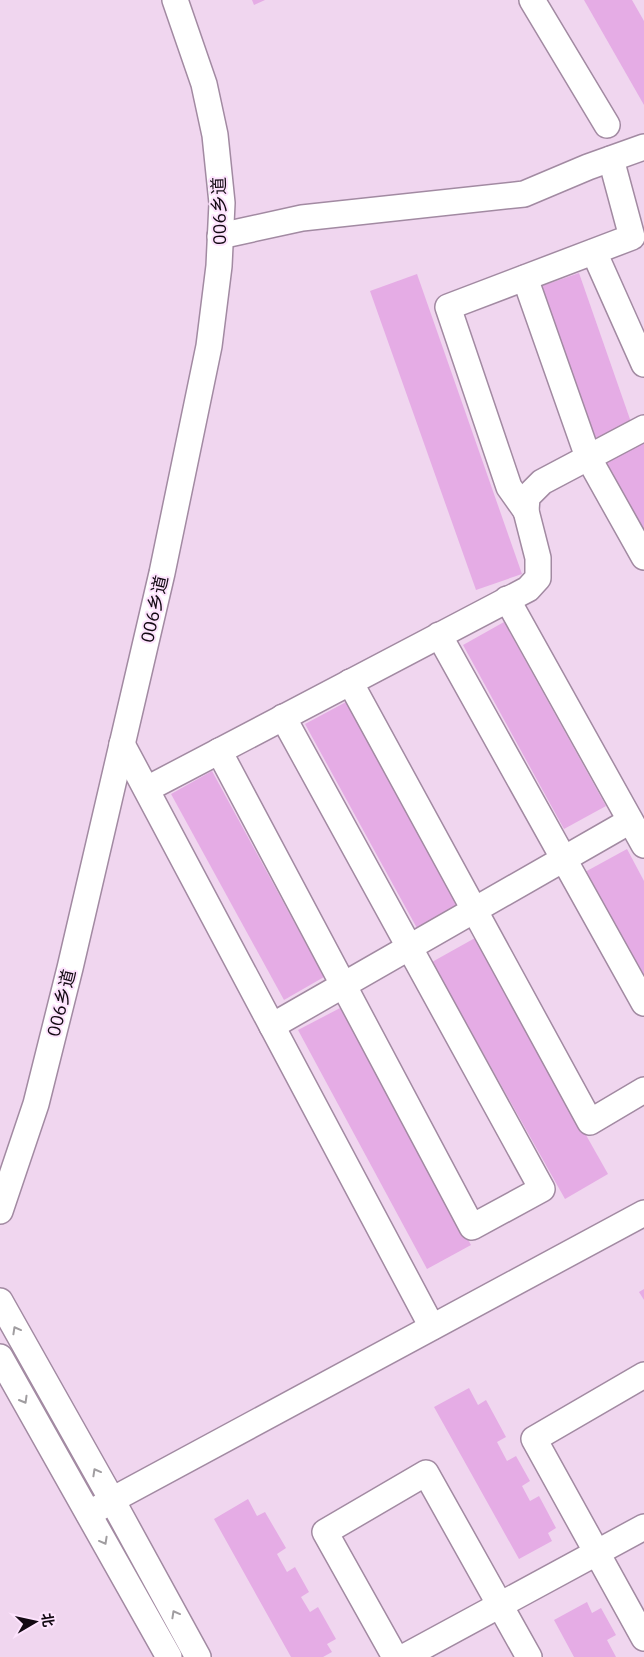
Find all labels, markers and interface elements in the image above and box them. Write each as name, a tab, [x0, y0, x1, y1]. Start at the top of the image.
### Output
street label: 006乡道	[207, 177, 231, 245]
street label: 006乡道	[135, 573, 173, 645]
street label: 006乡道	[42, 967, 80, 1039]
one-way arrow	[13, 1327, 23, 1336]
one-way arrow	[18, 1394, 28, 1403]
one-way arrow	[93, 1468, 103, 1477]
one-way arrow	[98, 1536, 108, 1545]
north arrow	[10, 1597, 60, 1647]
one-way arrow	[171, 1611, 181, 1620]
text: 北	[38, 1612, 58, 1628]

